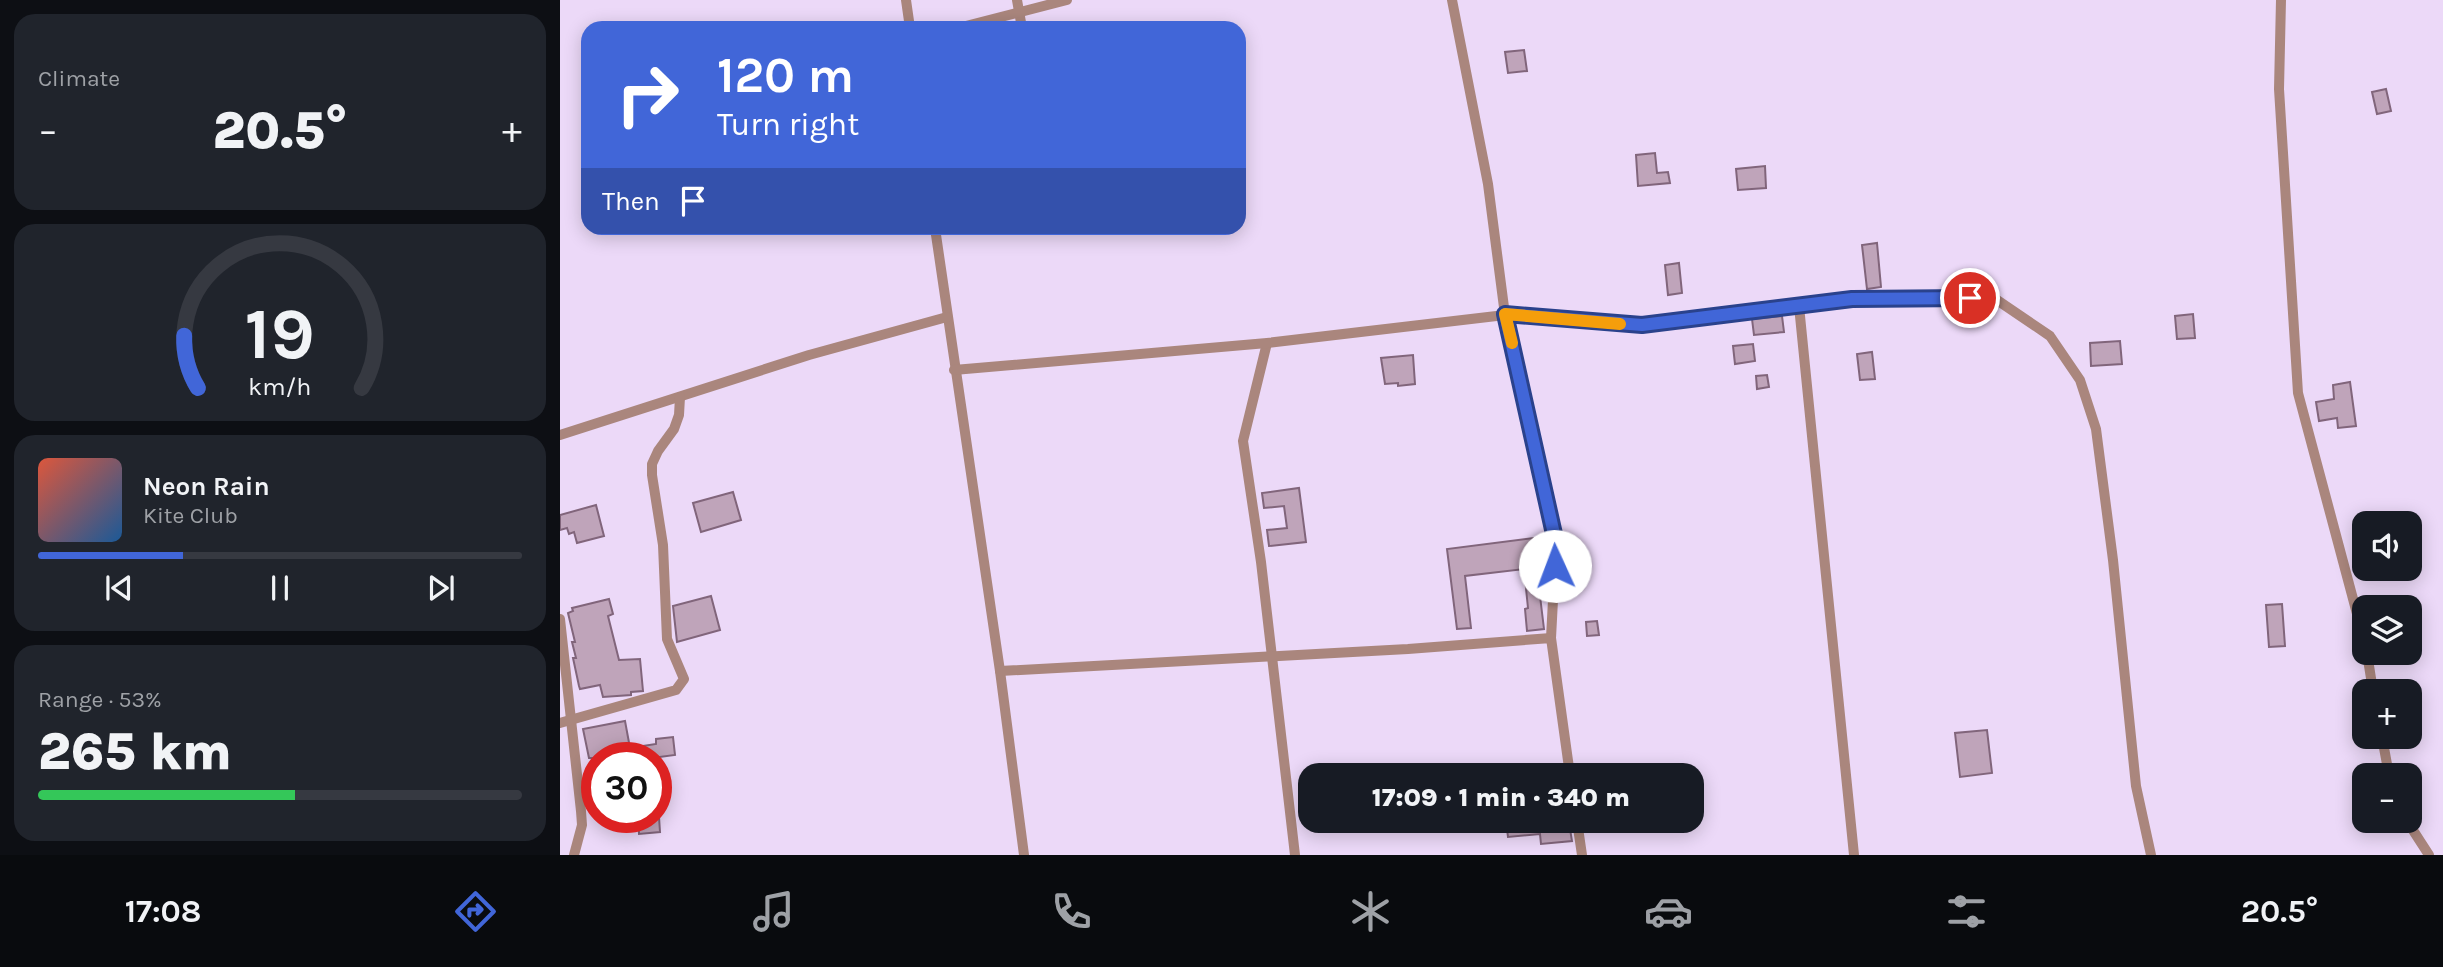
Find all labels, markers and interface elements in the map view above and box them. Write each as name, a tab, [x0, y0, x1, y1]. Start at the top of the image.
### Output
text: 120 m	[717, 47, 854, 104]
icon: right	[602, 49, 693, 140]
text: Climate	[38, 65, 120, 92]
text: 20.5°	[212, 100, 348, 161]
text: Turn right	[717, 106, 859, 143]
text: −	[38, 108, 58, 153]
text: +	[502, 108, 522, 153]
icon: arrive	[674, 182, 712, 220]
text: Then	[602, 186, 660, 217]
pin	[1940, 268, 2000, 328]
icon: arrive	[1951, 279, 1989, 317]
text: 19	[245, 292, 315, 377]
text: km/h	[248, 372, 312, 401]
text: Neon Rain	[143, 471, 270, 502]
text: Kite Club	[143, 502, 238, 529]
map controls	[2352, 511, 2422, 833]
button: sound	[2352, 511, 2422, 581]
position arrow	[1518, 529, 1592, 603]
icon: previous	[100, 569, 138, 607]
icon: pause	[261, 569, 299, 607]
icon: next	[422, 569, 460, 607]
button: layers	[2352, 595, 2422, 665]
button: +	[2352, 679, 2422, 749]
text: Range · 53%	[38, 686, 162, 713]
text: 265 km	[38, 721, 232, 782]
speed limit sign: 30	[581, 742, 672, 833]
button: −	[2352, 763, 2422, 833]
text: 17:09 · 1 min · 340 m	[1372, 782, 1630, 813]
icon: directions	[451, 887, 500, 936]
icon: music	[749, 887, 798, 936]
icon: phone	[1047, 887, 1096, 936]
icon: climate	[1346, 887, 1395, 936]
icon: car	[1644, 887, 1693, 936]
icon: filters	[1942, 887, 1991, 936]
text: 17:08	[125, 893, 202, 930]
text: 20.5°	[2241, 893, 2318, 930]

